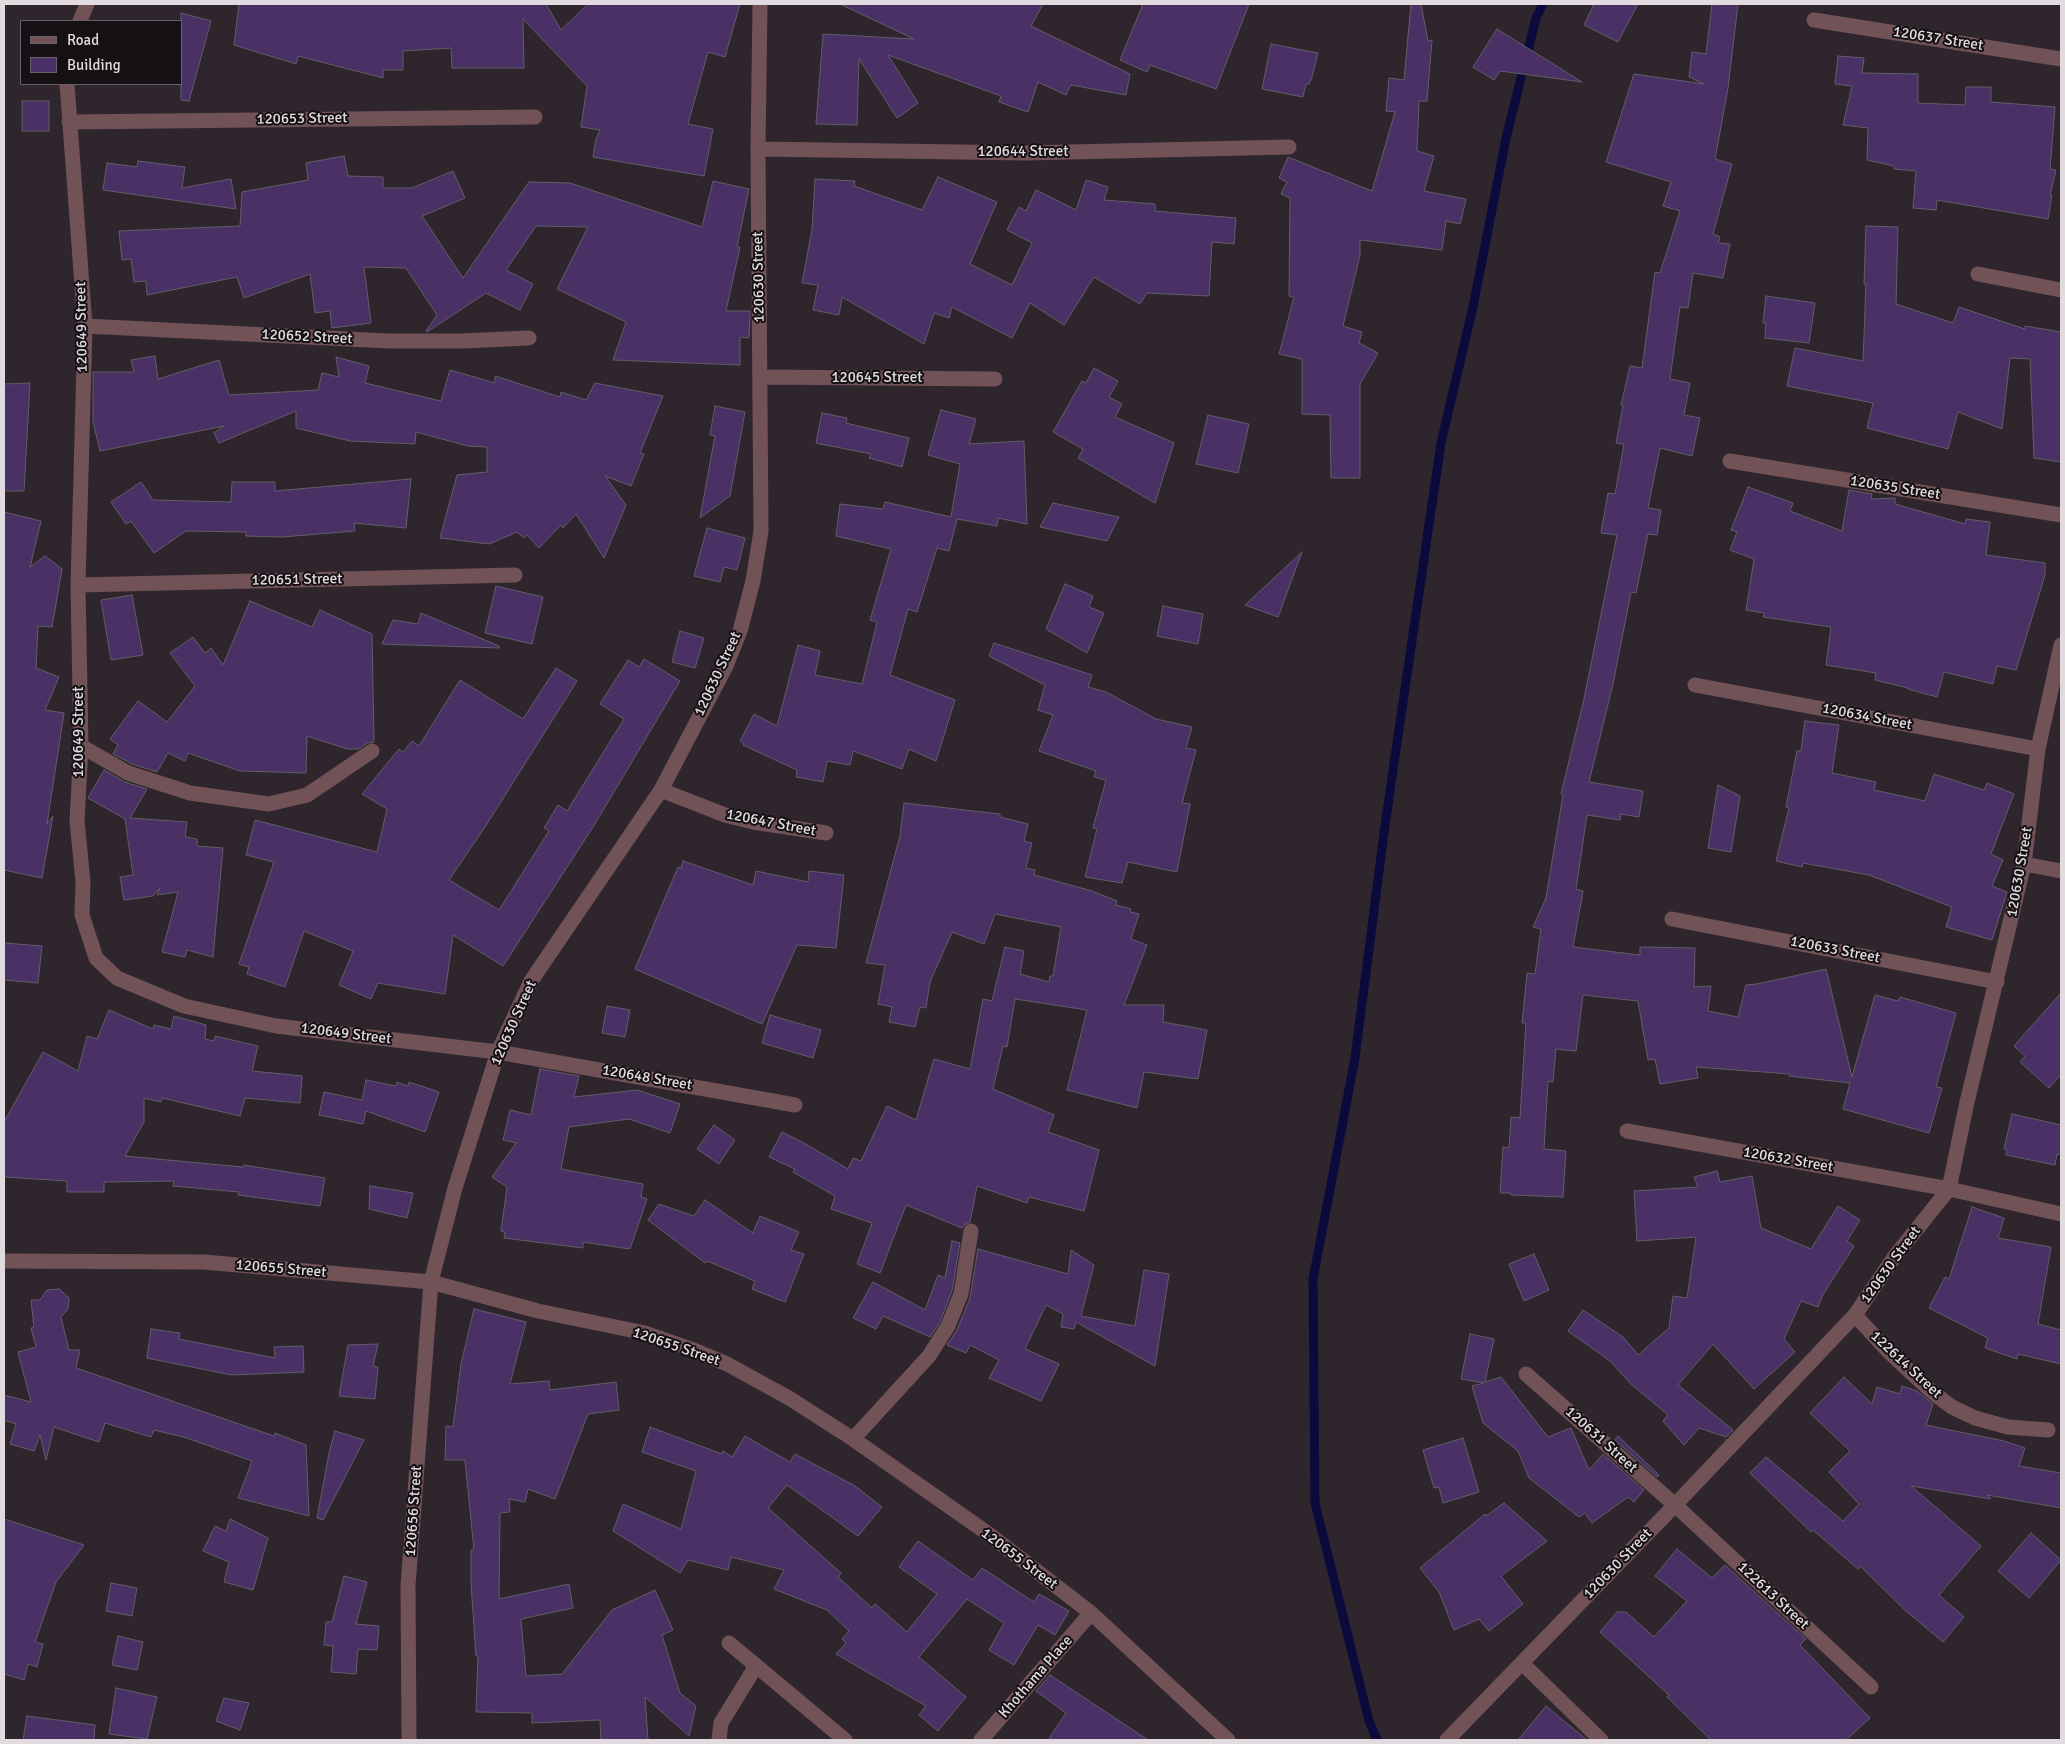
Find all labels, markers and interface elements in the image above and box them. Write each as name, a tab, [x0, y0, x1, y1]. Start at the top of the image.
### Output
legend	[20, 20, 182, 85]
street label: 120637 Street	[1892, 23, 1984, 55]
text: Road	[67, 31, 99, 49]
text: Building	[67, 56, 121, 74]
street label: 120653 Street	[256, 109, 348, 129]
street label: 120644 Street	[978, 143, 1068, 161]
street label: 120630 Street	[749, 231, 769, 323]
street label: 120649 Street	[72, 281, 92, 373]
street label: 120652 Street	[261, 326, 353, 348]
street label: 120645 Street	[832, 369, 922, 387]
street label: 120635 Street	[1849, 472, 1941, 504]
street label: 120651 Street	[251, 570, 343, 590]
street label: 120630 Street	[691, 629, 745, 719]
street label: 120649 Street	[70, 687, 88, 777]
street label: 120634 Street	[1821, 699, 1913, 735]
street label: 120647 Street	[725, 805, 817, 841]
street label: 120630 Street	[2003, 826, 2037, 918]
street label: 120633 Street	[1789, 932, 1881, 968]
street label: 120630 Street	[487, 978, 541, 1068]
street label: 120649 Street	[300, 1020, 392, 1048]
street label: 120648 Street	[601, 1061, 693, 1095]
street label: 120632 Street	[1742, 1143, 1834, 1177]
street label: 120630 Street	[1857, 1223, 1925, 1307]
street label: 120655 Street	[235, 1256, 327, 1282]
street label: 120655 Street	[630, 1324, 722, 1370]
street label: 122614 Street	[1867, 1327, 1945, 1403]
street label: 120631 Street	[1561, 1403, 1641, 1477]
street label: 120656 Street	[402, 1465, 426, 1557]
street label: 120655 Street	[977, 1524, 1061, 1594]
street label: 120630 Street	[1580, 1525, 1656, 1603]
street label: 122613 Street	[1734, 1558, 1812, 1634]
street label: Khothama Place	[995, 1632, 1077, 1722]

